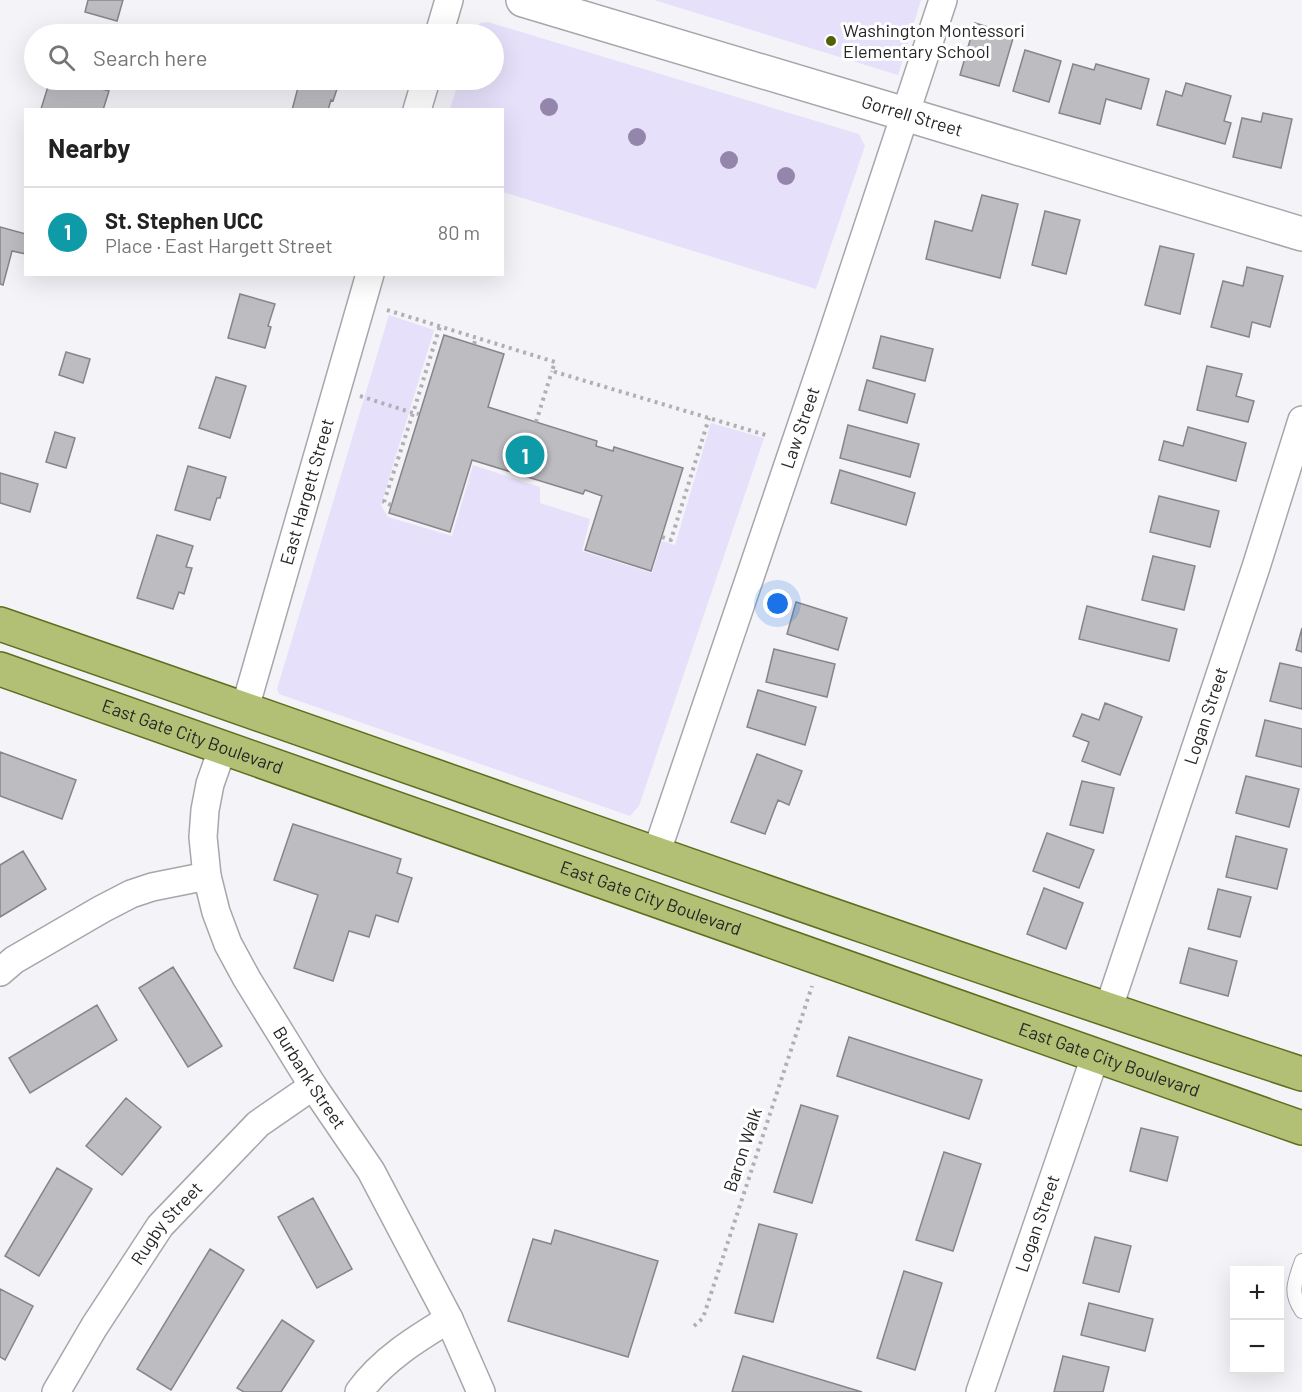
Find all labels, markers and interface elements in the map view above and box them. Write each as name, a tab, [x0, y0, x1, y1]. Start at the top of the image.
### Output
place label: Washington Montessori Elementary School	[843, 19, 1025, 62]
search box	[24, 24, 504, 90]
marker: Washington Montessori Elementary School	[824, 34, 838, 48]
icon: search	[45, 41, 78, 74]
text: Search here	[93, 44, 207, 70]
street label: Gorrell Street	[859, 90, 966, 141]
text: Nearby	[48, 132, 130, 163]
text: St. Stephen UCC	[105, 207, 263, 233]
text: 1	[64, 220, 71, 244]
text: 80 m	[438, 220, 480, 244]
text: Place · East Hargett Street	[105, 233, 333, 257]
street label: Law Street	[776, 384, 824, 471]
street label: East Hargett Street	[275, 416, 338, 567]
pin: 1	[506, 432, 544, 478]
your location	[763, 589, 792, 618]
street label: Logan Street	[1179, 664, 1232, 767]
street label: East Gate City Boulevard	[99, 694, 286, 778]
street label: East Gate City Boulevard	[558, 855, 745, 940]
street label: East Gate City Boulevard	[1016, 1017, 1203, 1101]
street label: Burbank Street	[269, 1022, 351, 1133]
street label: Baron Walk	[718, 1105, 766, 1195]
street label: Logan Street	[1010, 1172, 1064, 1275]
street label: Rugby Street	[126, 1177, 206, 1269]
map controls	[1230, 1266, 1284, 1374]
button: +	[1230, 1266, 1284, 1320]
button: −	[1230, 1320, 1284, 1374]

